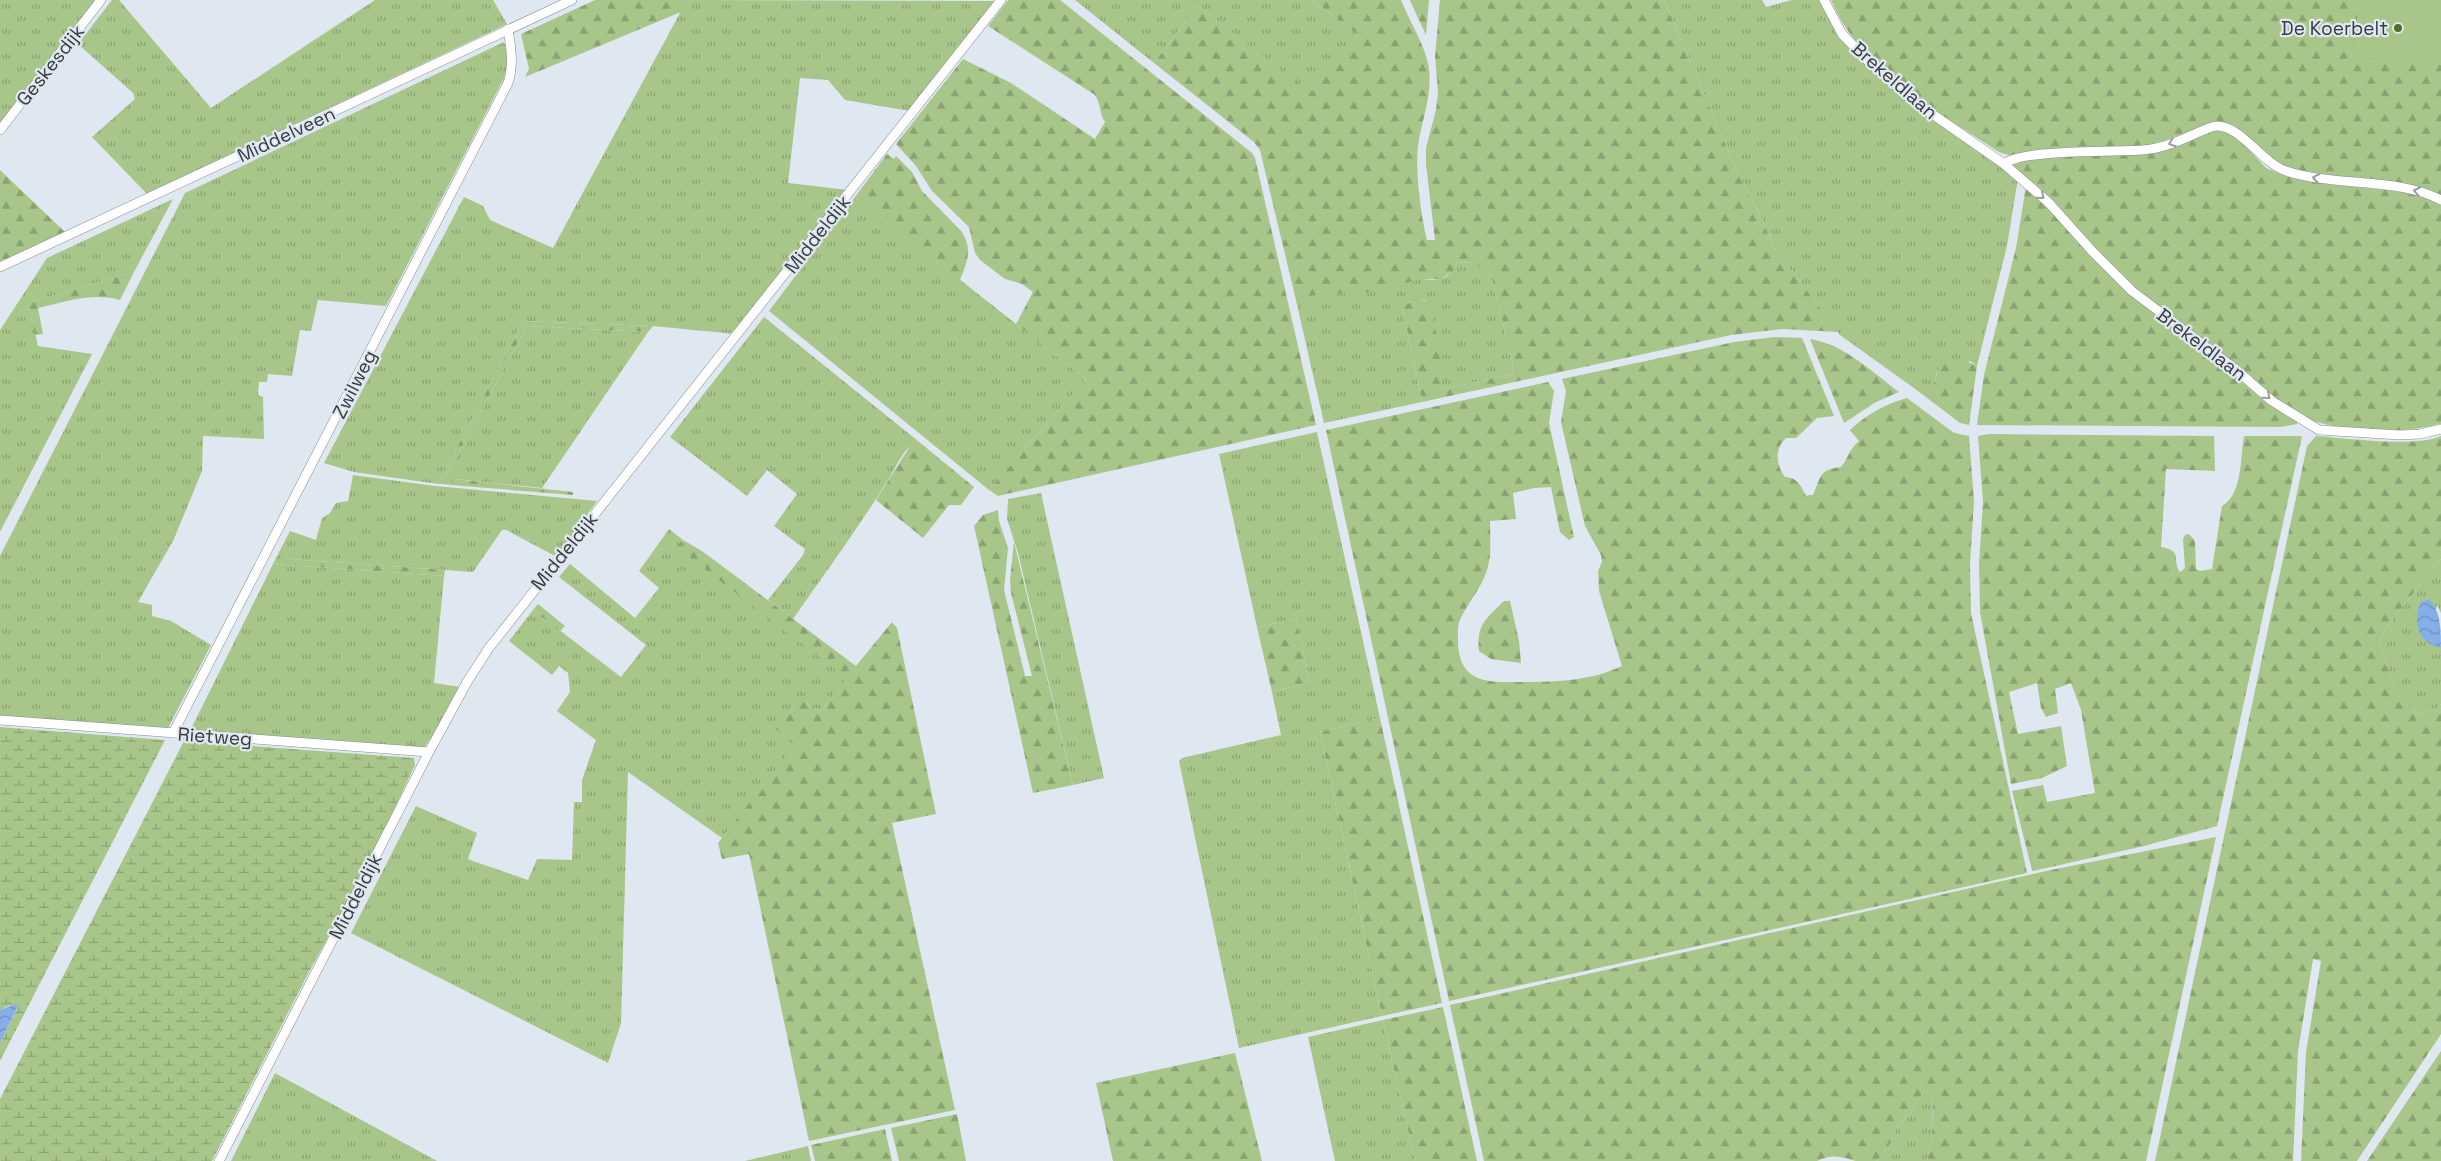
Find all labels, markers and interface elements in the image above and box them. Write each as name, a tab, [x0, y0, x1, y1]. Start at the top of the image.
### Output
place label: De Koerbelt	[2281, 16, 2388, 41]
street label: Geskesdijk	[11, 20, 90, 111]
marker: De Koerbelt	[2392, 22, 2404, 34]
street label: Brekeldlaan	[1846, 36, 1943, 125]
street label: Middelveen	[233, 101, 339, 168]
one-way arrow	[2168, 137, 2177, 147]
one-way arrow	[2311, 173, 2320, 184]
one-way arrow	[2412, 186, 2421, 197]
street label: Middeldijk	[779, 190, 856, 279]
one-way arrow	[2035, 190, 2044, 199]
street label: Brekeldlaan	[2152, 302, 2252, 386]
street label: Zwilweg	[327, 346, 382, 423]
one-way arrow	[2261, 390, 2270, 399]
street label: Middeldijk	[525, 507, 603, 595]
street label: Rietweg	[177, 721, 253, 752]
street label: Middeldijk	[323, 849, 388, 943]

